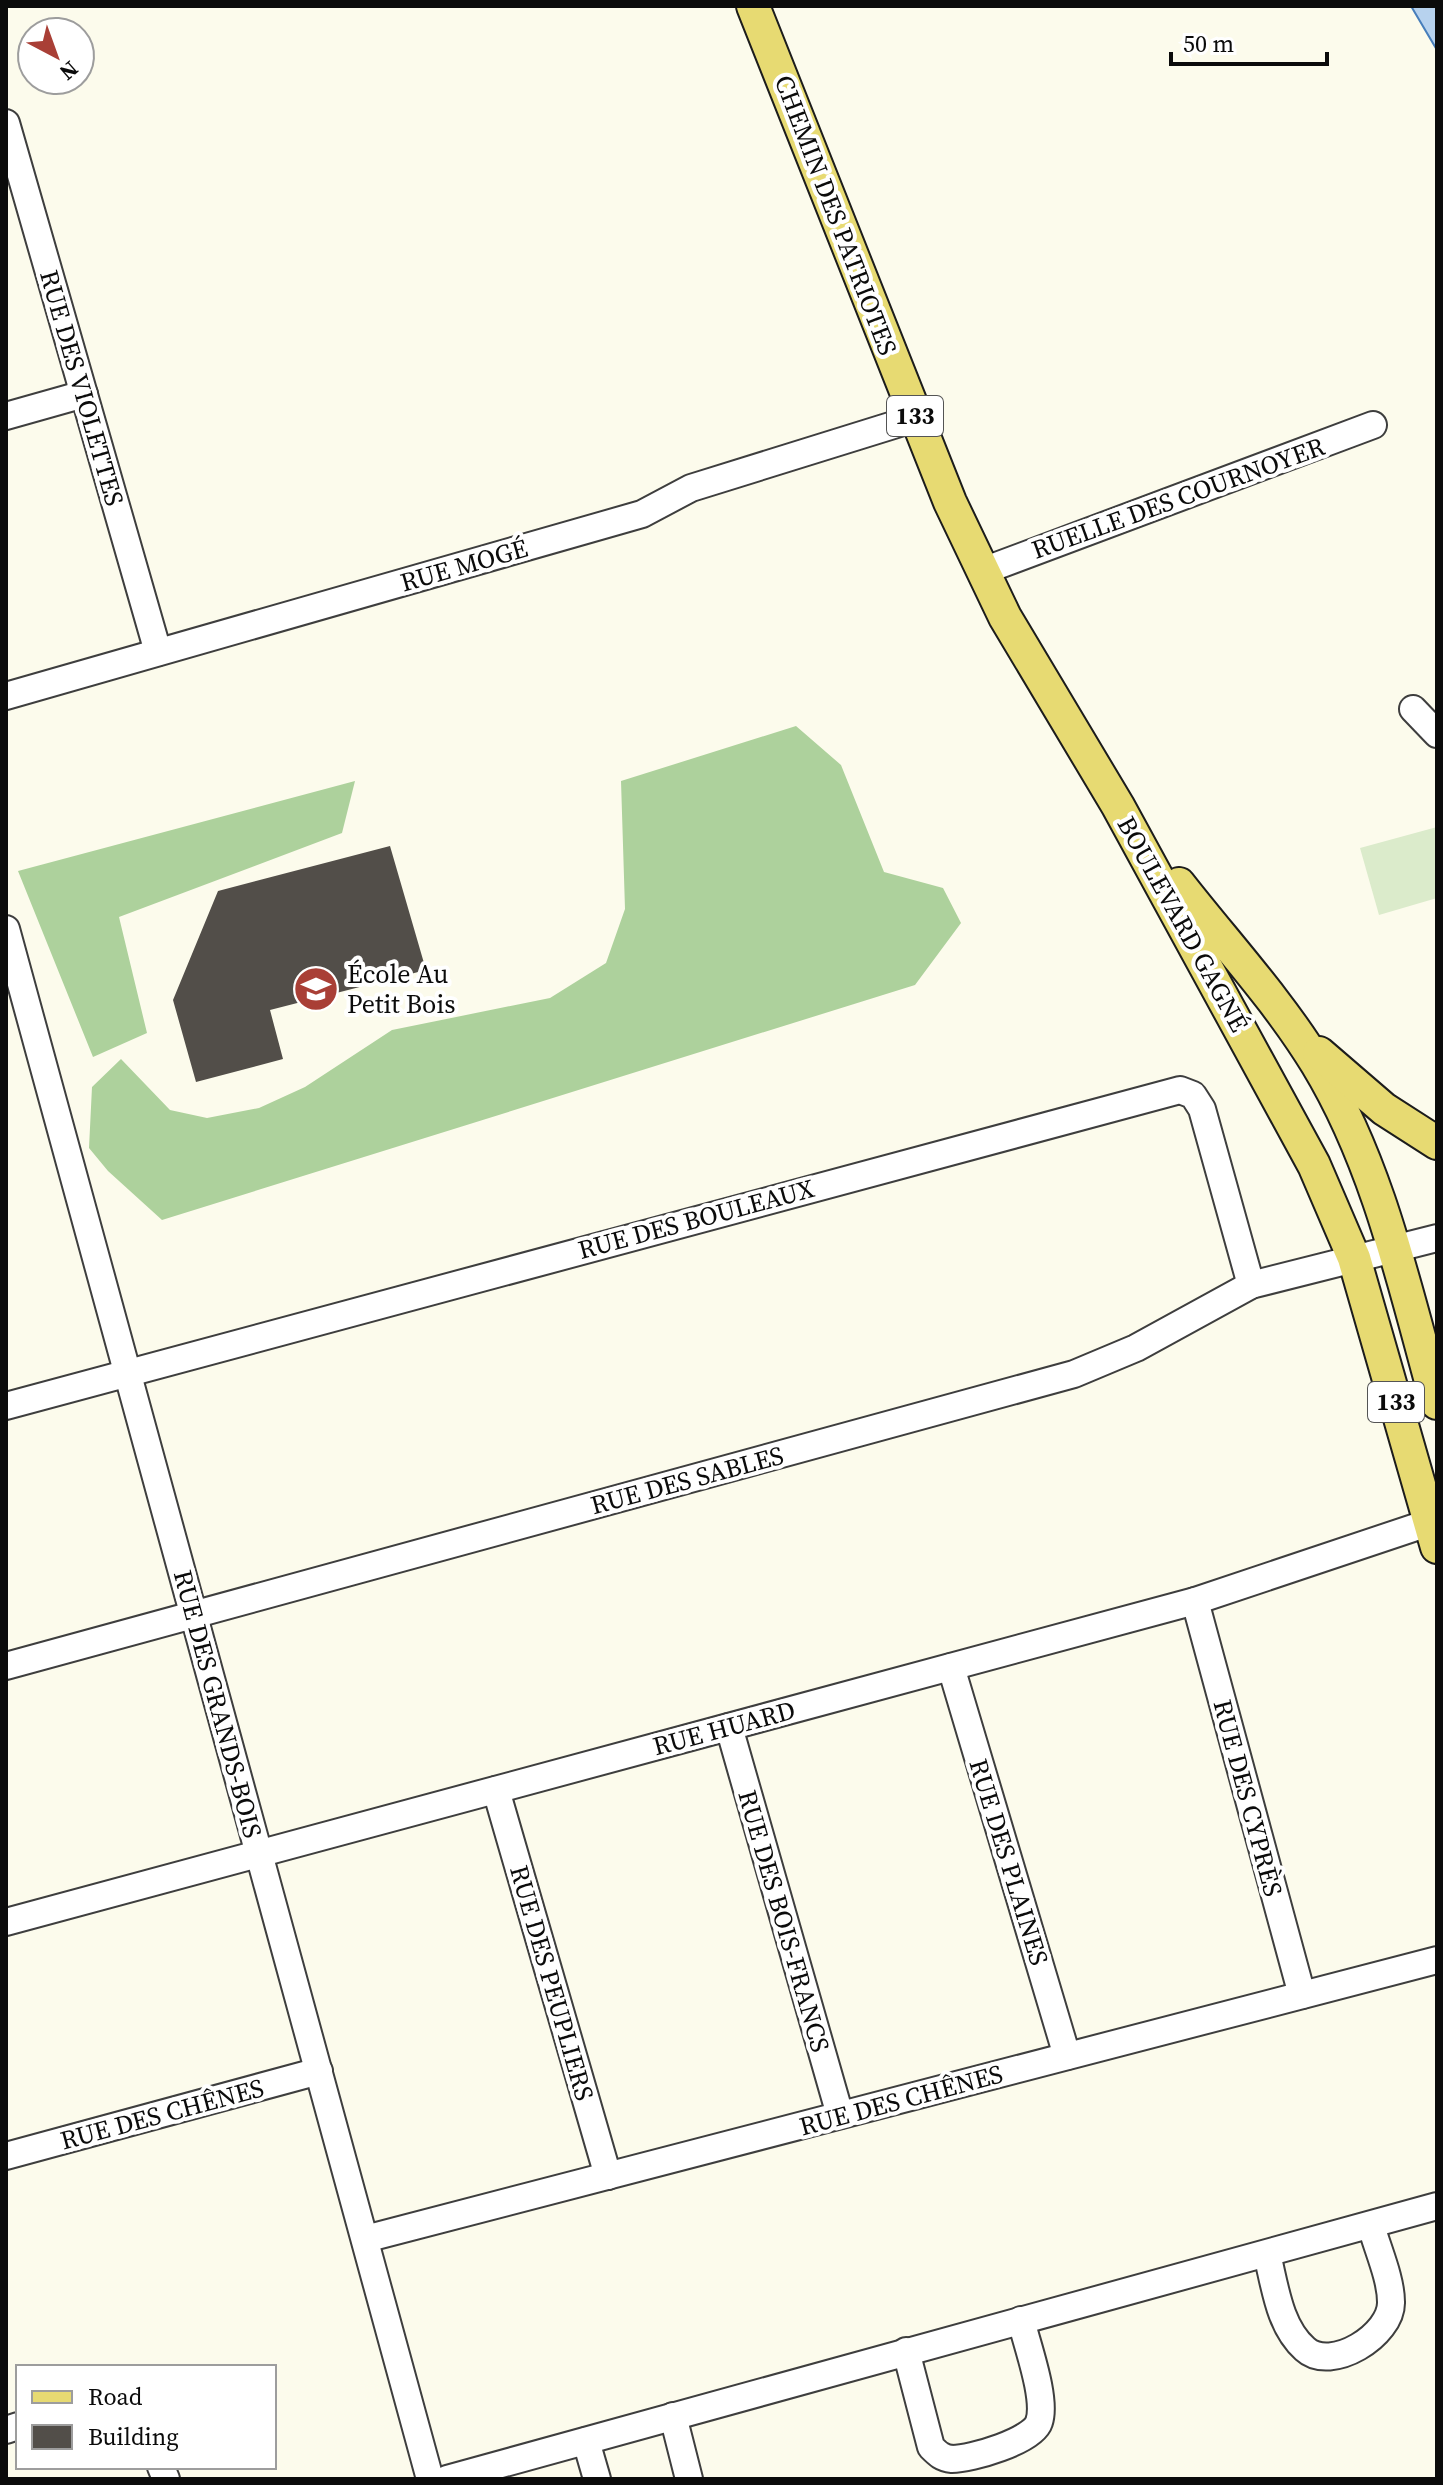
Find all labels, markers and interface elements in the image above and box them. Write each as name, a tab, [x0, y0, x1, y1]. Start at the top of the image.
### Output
north arrow	[16, 16, 96, 96]
scale bar	[1171, 16, 1327, 66]
text: 50 m	[1183, 27, 1234, 60]
text: N	[53, 55, 85, 88]
street label: CHEMIN DES PATRIOTES	[766, 70, 906, 360]
street label: RUE DES VIOLETTES	[31, 266, 133, 510]
road number: 133	[887, 396, 943, 436]
street label: RUELLE DES COURNOYER	[1027, 428, 1330, 568]
street label: RUE MOGÉ	[396, 530, 532, 600]
street label: BOULEVARD GAGNÉ	[1109, 810, 1257, 1038]
place label: École Au Petit Bois	[347, 956, 455, 1022]
school or university icon: École Au Petit Bois	[292, 965, 340, 1013]
street label: RUE DES BOULEAUX	[574, 1170, 818, 1268]
road number: 133	[1368, 1382, 1424, 1422]
street label: RUE DES SABLES	[586, 1437, 788, 1523]
street label: RUE DES GRANDS-BOIS	[165, 1566, 271, 1842]
street label: RUE HUARD	[649, 1692, 799, 1764]
street label: RUE DES CYPRÈS	[1204, 1696, 1292, 1900]
street label: RUE DES PLAINES	[961, 1754, 1057, 1970]
street label: RUE DES BOIS-FRANCS	[729, 1786, 839, 2056]
street label: RUE DES PEUPLIERS	[501, 1861, 603, 2105]
street label: RUE DES CHÊNES	[795, 2056, 1007, 2144]
street label: RUE DES CHÊNES	[56, 2070, 268, 2158]
legend	[16, 2365, 276, 2469]
text: Road	[88, 2380, 143, 2413]
text: Building	[88, 2420, 179, 2453]

